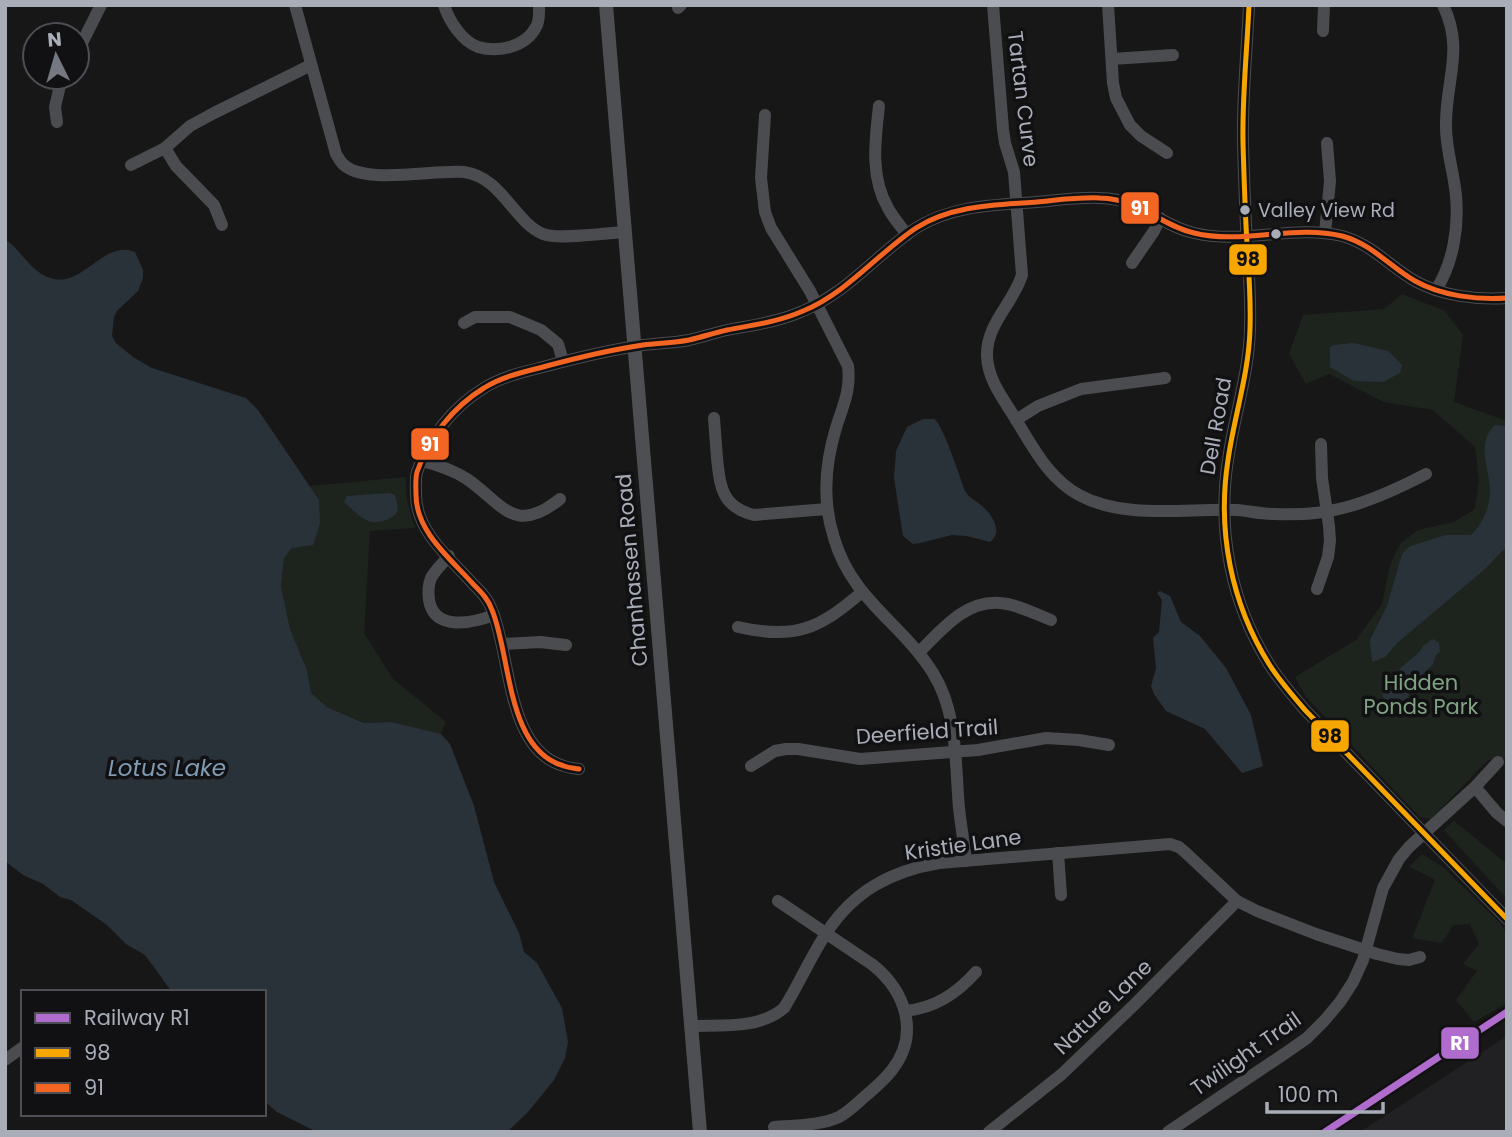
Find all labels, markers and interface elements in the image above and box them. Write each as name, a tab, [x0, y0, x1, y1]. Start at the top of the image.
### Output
north arrow	[21, 21, 91, 91]
text: N	[46, 25, 63, 54]
street label: Tartan Curve	[1001, 29, 1046, 168]
line badge: 91	[1120, 191, 1160, 225]
text: 91	[1131, 195, 1149, 222]
place label: Valley View Rd	[1258, 197, 1395, 224]
marker: Valley View Rd	[1238, 203, 1252, 217]
unlabelled marker	[1269, 227, 1283, 241]
line badge: 98	[1228, 243, 1268, 276]
text: 98	[1236, 246, 1260, 273]
street label: Dell Road	[1193, 375, 1238, 477]
line badge: 91	[410, 427, 450, 461]
text: 91	[421, 431, 439, 458]
street label: Chanhassen Road	[609, 472, 654, 668]
park label: Hidden Ponds Park	[1364, 668, 1479, 721]
street label: Deerfield Trail	[855, 712, 999, 751]
line badge: 98	[1310, 719, 1350, 753]
text: 98	[1318, 723, 1342, 750]
water label: Lotus Lake	[108, 752, 226, 784]
street label: Kristie Lane	[903, 822, 1023, 867]
street label: Nature Lane	[1047, 952, 1158, 1061]
legend	[21, 990, 266, 1116]
text: Railway R1	[84, 1003, 190, 1032]
street label: Twilight Trail	[1185, 1005, 1307, 1102]
line badge: R1	[1440, 1026, 1480, 1060]
text: R1	[1450, 1030, 1470, 1057]
text: 98	[84, 1038, 110, 1067]
scale bar	[1267, 1070, 1382, 1114]
text: 91	[84, 1073, 104, 1102]
text: 100 m	[1278, 1080, 1338, 1109]

